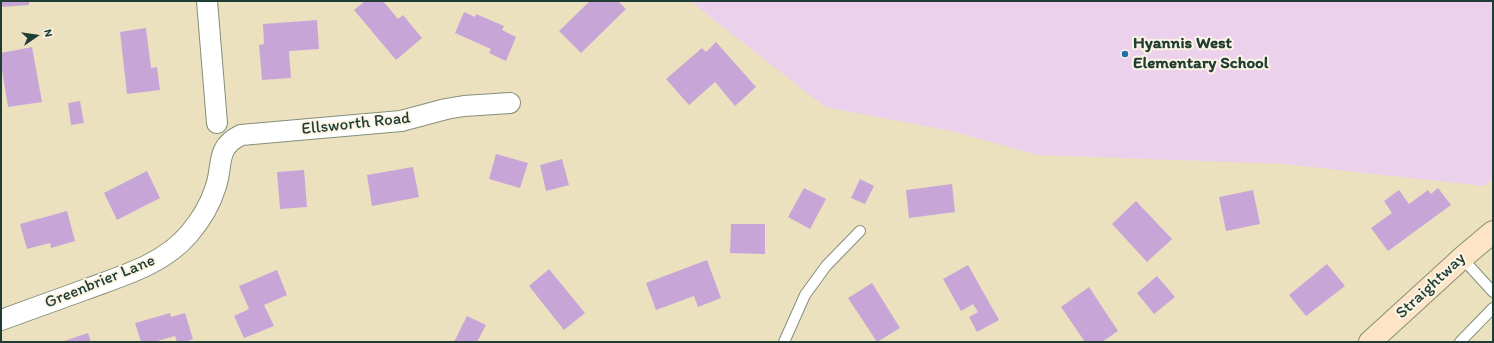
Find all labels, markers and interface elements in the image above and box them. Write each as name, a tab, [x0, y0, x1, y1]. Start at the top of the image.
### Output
north arrow	[16, 16, 56, 56]
text: N	[41, 28, 55, 38]
place label: Hyannis West Elementary School	[1133, 34, 1269, 74]
marker: Hyannis West Elementary School	[1120, 49, 1130, 59]
street label: Ellsworth Road	[301, 108, 411, 140]
street label: Straightway	[1392, 248, 1470, 324]
street label: Greenbrier Lane	[42, 251, 158, 313]

